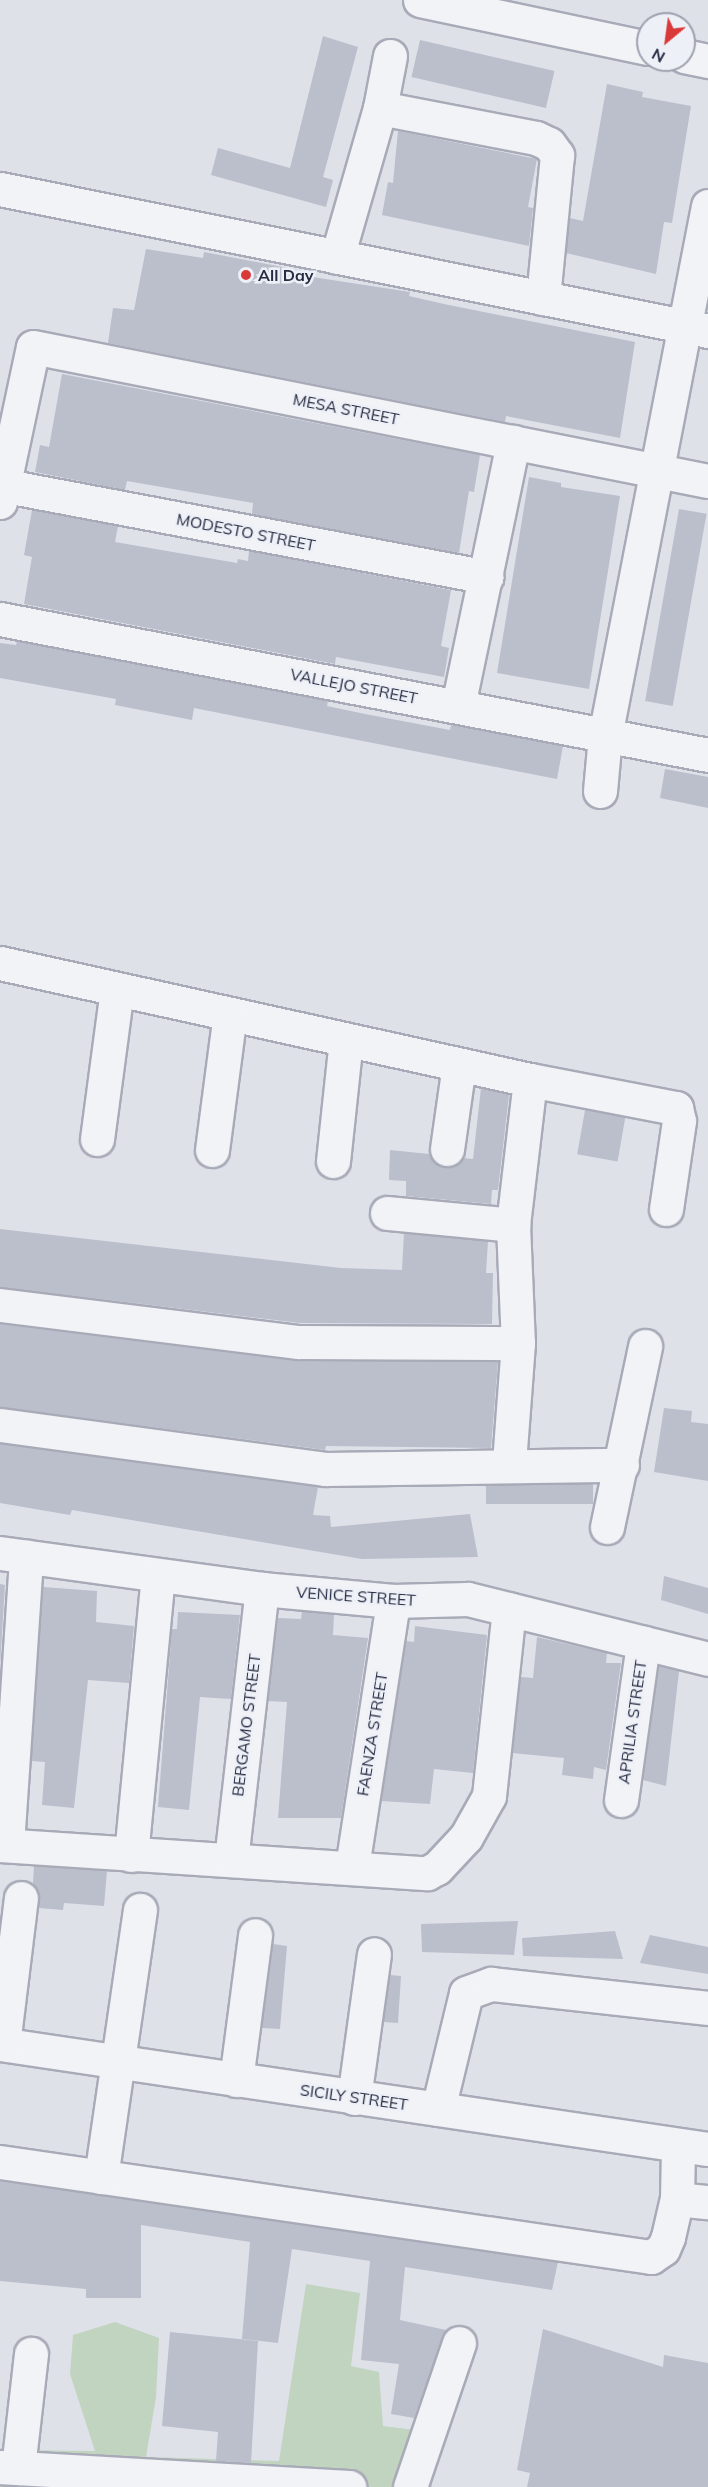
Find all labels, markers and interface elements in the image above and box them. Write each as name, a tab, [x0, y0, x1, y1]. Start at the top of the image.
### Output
north arrow	[636, 12, 696, 72]
text: N	[648, 44, 668, 68]
place label: All Day	[258, 265, 313, 285]
marker: All Day	[239, 268, 253, 282]
street label: MESA STREET	[291, 389, 401, 429]
street label: MODESTO STREET	[175, 509, 317, 555]
street label: VALLEJO STREET	[289, 664, 419, 708]
street label: VENICE STREET	[296, 1582, 416, 1610]
street label: BERGAMO STREET	[228, 1653, 264, 1797]
street label: APRILIA STREET	[614, 1659, 650, 1785]
street label: FAENZA STREET	[353, 1671, 391, 1797]
street label: SICILY STREET	[299, 2080, 409, 2114]

